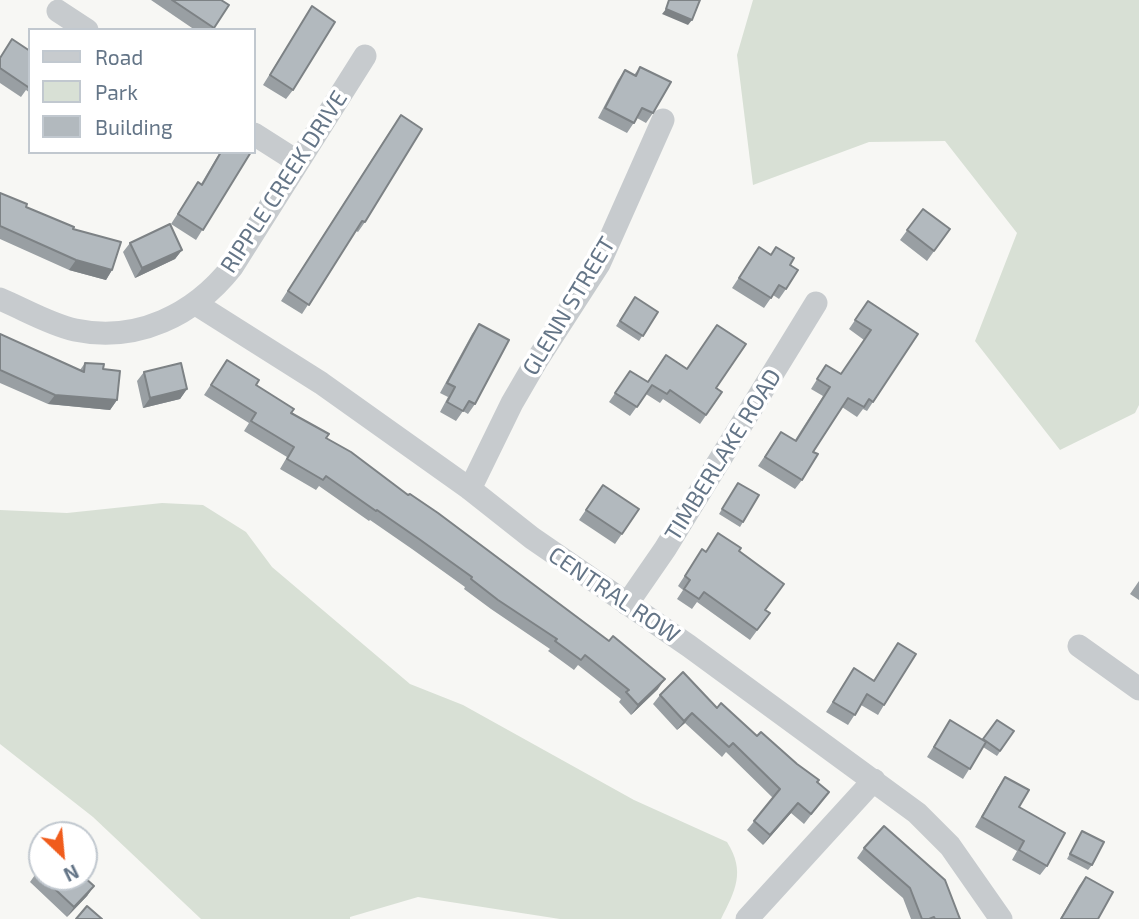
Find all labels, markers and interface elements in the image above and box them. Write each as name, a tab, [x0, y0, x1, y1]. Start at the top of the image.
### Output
legend	[28, 28, 256, 154]
text: Road	[95, 44, 143, 69]
text: Park	[95, 79, 138, 104]
street label: RIPPLE CREEK DRIVE	[215, 86, 353, 278]
text: Building	[95, 114, 173, 139]
street label: GLENN STREET	[517, 232, 621, 380]
street label: TIMBERLAKE ROAD	[659, 364, 787, 546]
street label: CENTRAL ROW	[543, 541, 685, 649]
north arrow	[28, 821, 98, 891]
text: N	[60, 860, 83, 887]

